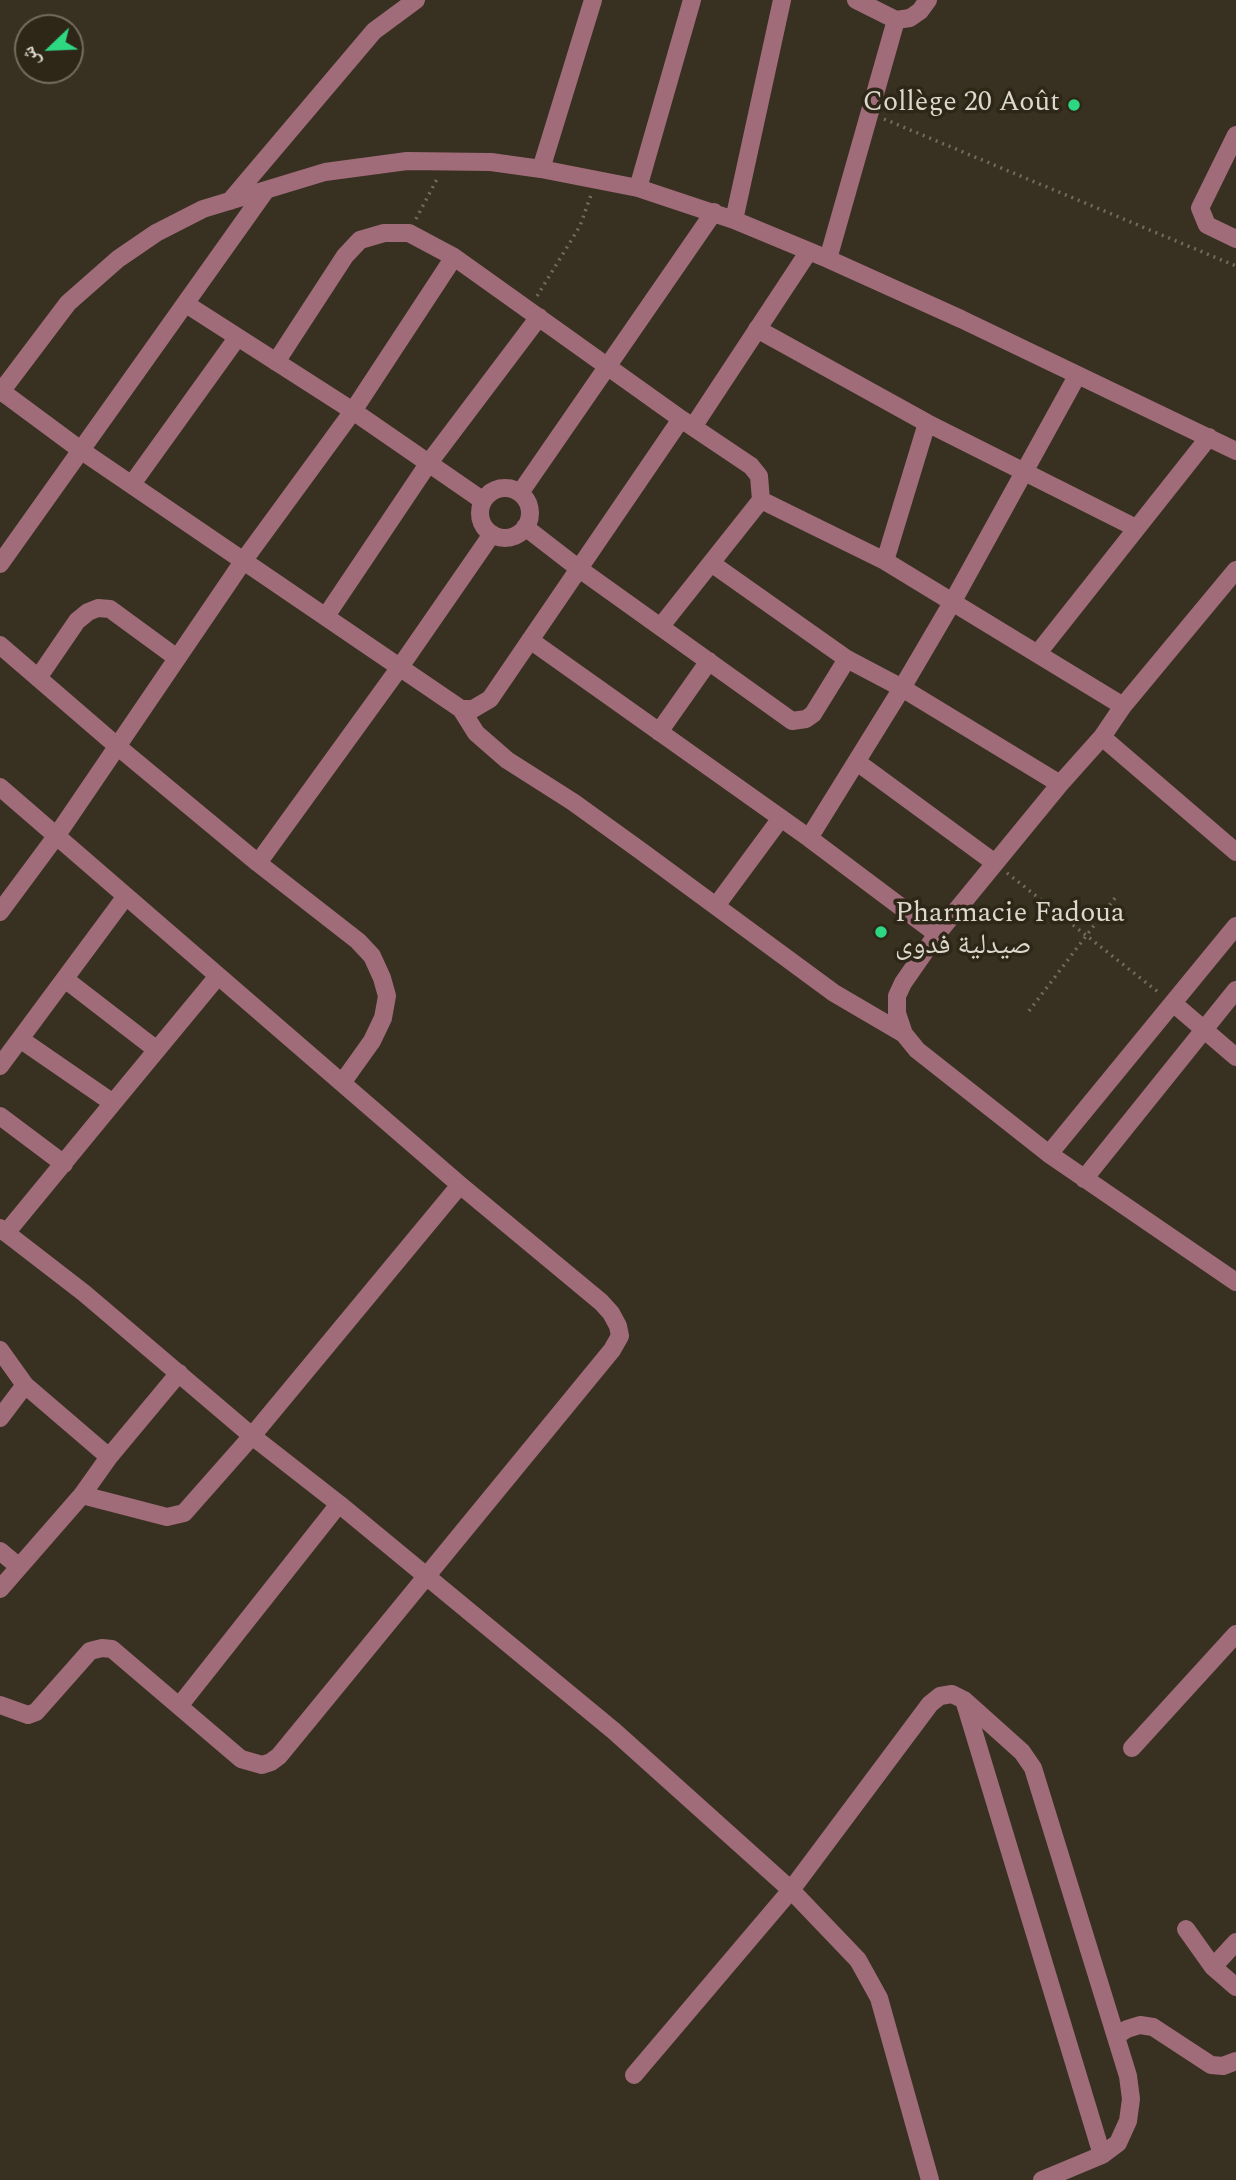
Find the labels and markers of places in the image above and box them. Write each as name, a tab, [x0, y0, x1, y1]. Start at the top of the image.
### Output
place label: Collège 20 Août	[863, 88, 1060, 122]
marker: Collège 20 Août	[1066, 97, 1082, 113]
place label: Pharmacie Fadoua صيدلية فدوى	[895, 899, 1125, 965]
marker: Pharmacie Fadoua صيدلية فدوى	[873, 924, 889, 940]

